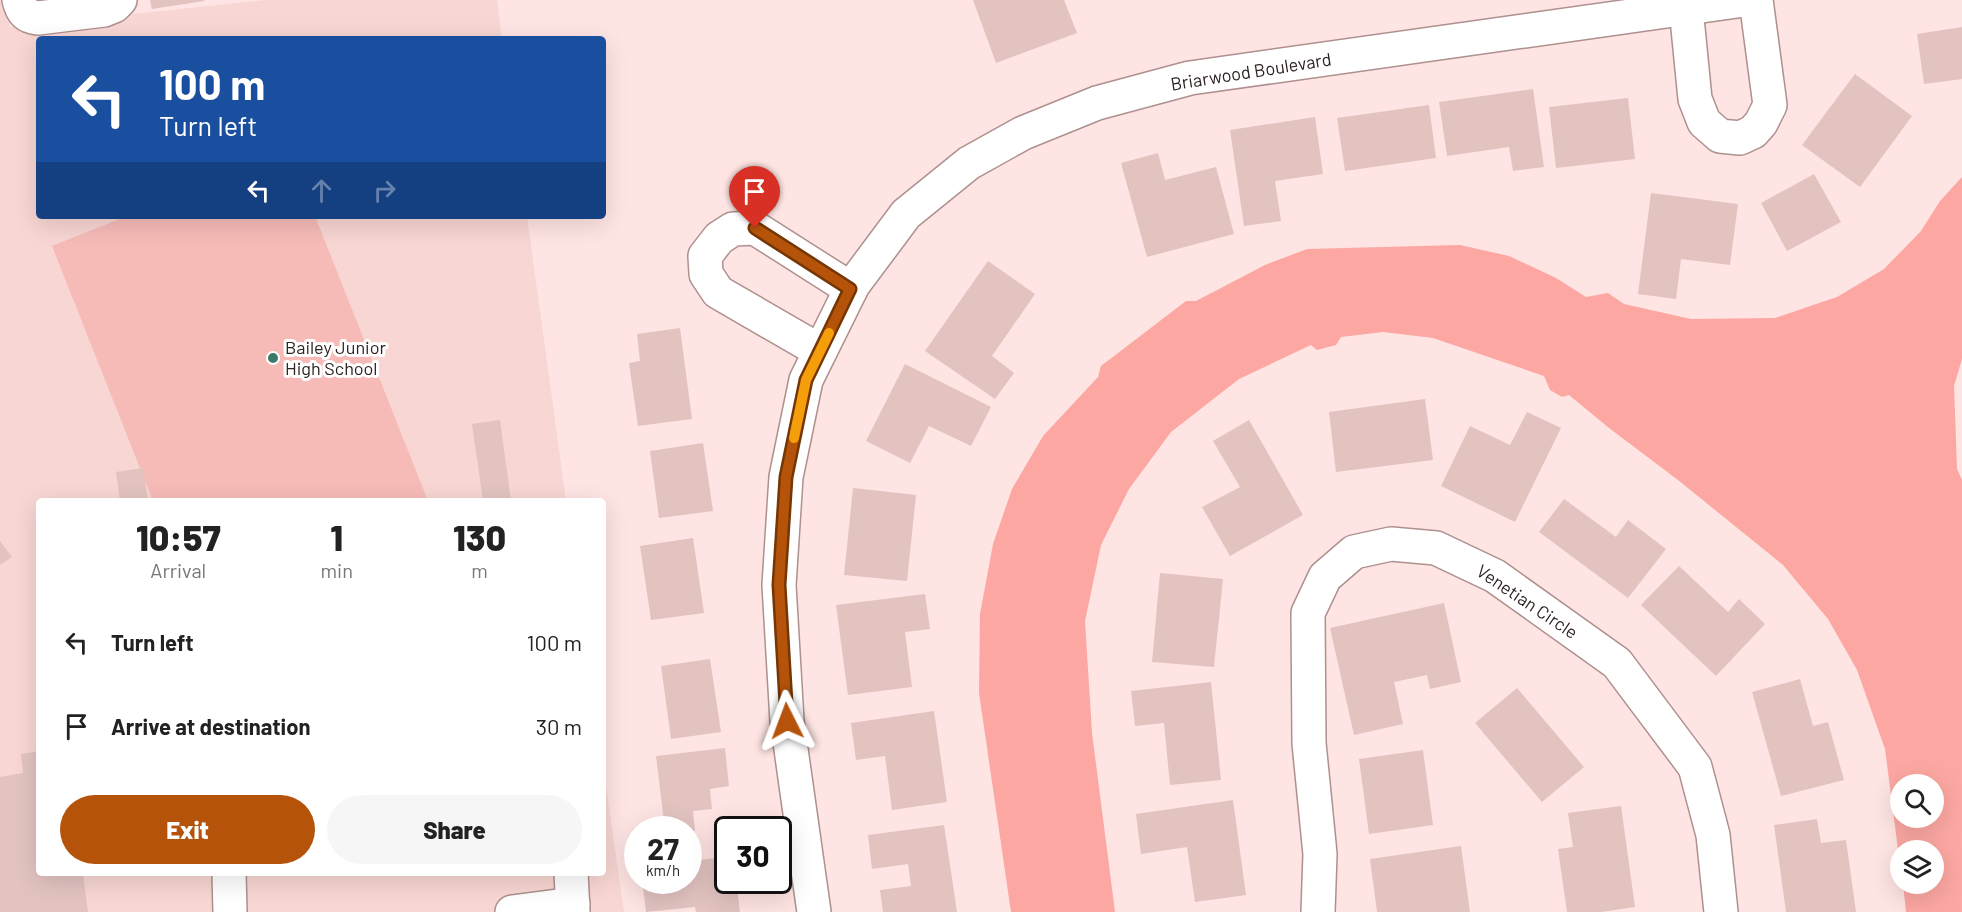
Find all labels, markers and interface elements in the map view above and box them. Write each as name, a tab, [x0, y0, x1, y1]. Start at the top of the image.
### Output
street label: Briarwood Boulevard	[1169, 47, 1333, 95]
text: 100 m	[159, 58, 265, 108]
icon: left	[60, 60, 138, 138]
text: Turn left	[159, 109, 257, 141]
pin	[729, 166, 780, 228]
icon: left	[242, 174, 275, 207]
icon: ahead	[305, 174, 338, 207]
icon: right	[368, 174, 401, 207]
icon: arrive	[738, 175, 771, 208]
place label: Bailey Junior High School	[285, 336, 386, 379]
marker: Bailey Junior High School	[266, 351, 280, 365]
text: 10:57	[136, 515, 221, 558]
text: 1	[330, 515, 343, 558]
text: 130	[453, 515, 506, 558]
text: Arrival	[150, 558, 206, 582]
text: min	[321, 558, 353, 582]
text: m	[471, 558, 488, 582]
street label: Venetian Circle	[1473, 559, 1582, 643]
icon: left	[60, 626, 93, 659]
text: Turn left	[111, 629, 194, 655]
text: 100 m	[527, 629, 582, 655]
position arrow	[755, 689, 819, 753]
icon: arrive	[60, 710, 93, 743]
text: Arrive at destination	[111, 713, 310, 739]
text: 30 m	[536, 713, 582, 739]
map controls	[1890, 774, 1944, 894]
button: search	[1890, 774, 1944, 828]
button: Exit	[60, 795, 315, 864]
button: Share	[327, 795, 582, 864]
speed limit sign: 30	[714, 816, 792, 894]
text: 27	[647, 830, 679, 866]
button: layers	[1890, 840, 1944, 894]
text: km/h	[646, 861, 680, 879]

